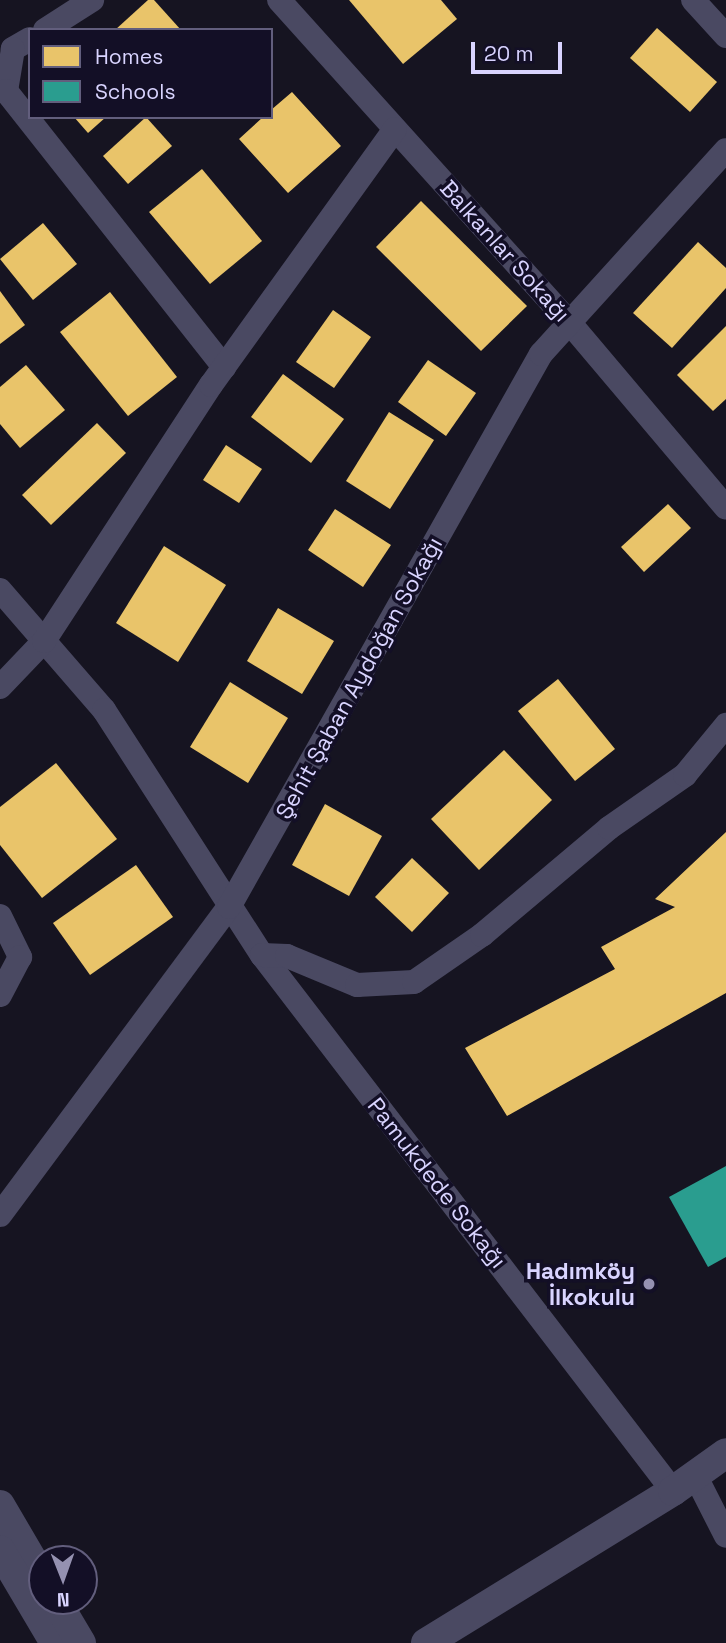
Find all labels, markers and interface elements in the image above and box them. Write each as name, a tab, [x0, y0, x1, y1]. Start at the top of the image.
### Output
legend	[28, 28, 273, 119]
scale bar	[474, 28, 565, 72]
text: 20 m	[484, 40, 534, 67]
text: Homes	[95, 43, 163, 70]
text: Schools	[95, 78, 175, 105]
street label: Balkanlar Sokağı	[434, 175, 576, 327]
street label: Şehit Şaban Aydoğan Sokağı	[270, 532, 448, 824]
street label: Pamukdede Sokağı	[362, 1092, 512, 1274]
place label: Hadımköy İlkokulu	[526, 1257, 635, 1311]
marker: Hadımköy İlkokulu	[641, 1276, 657, 1292]
north arrow	[28, 1545, 98, 1615]
text: N	[57, 1587, 70, 1612]

